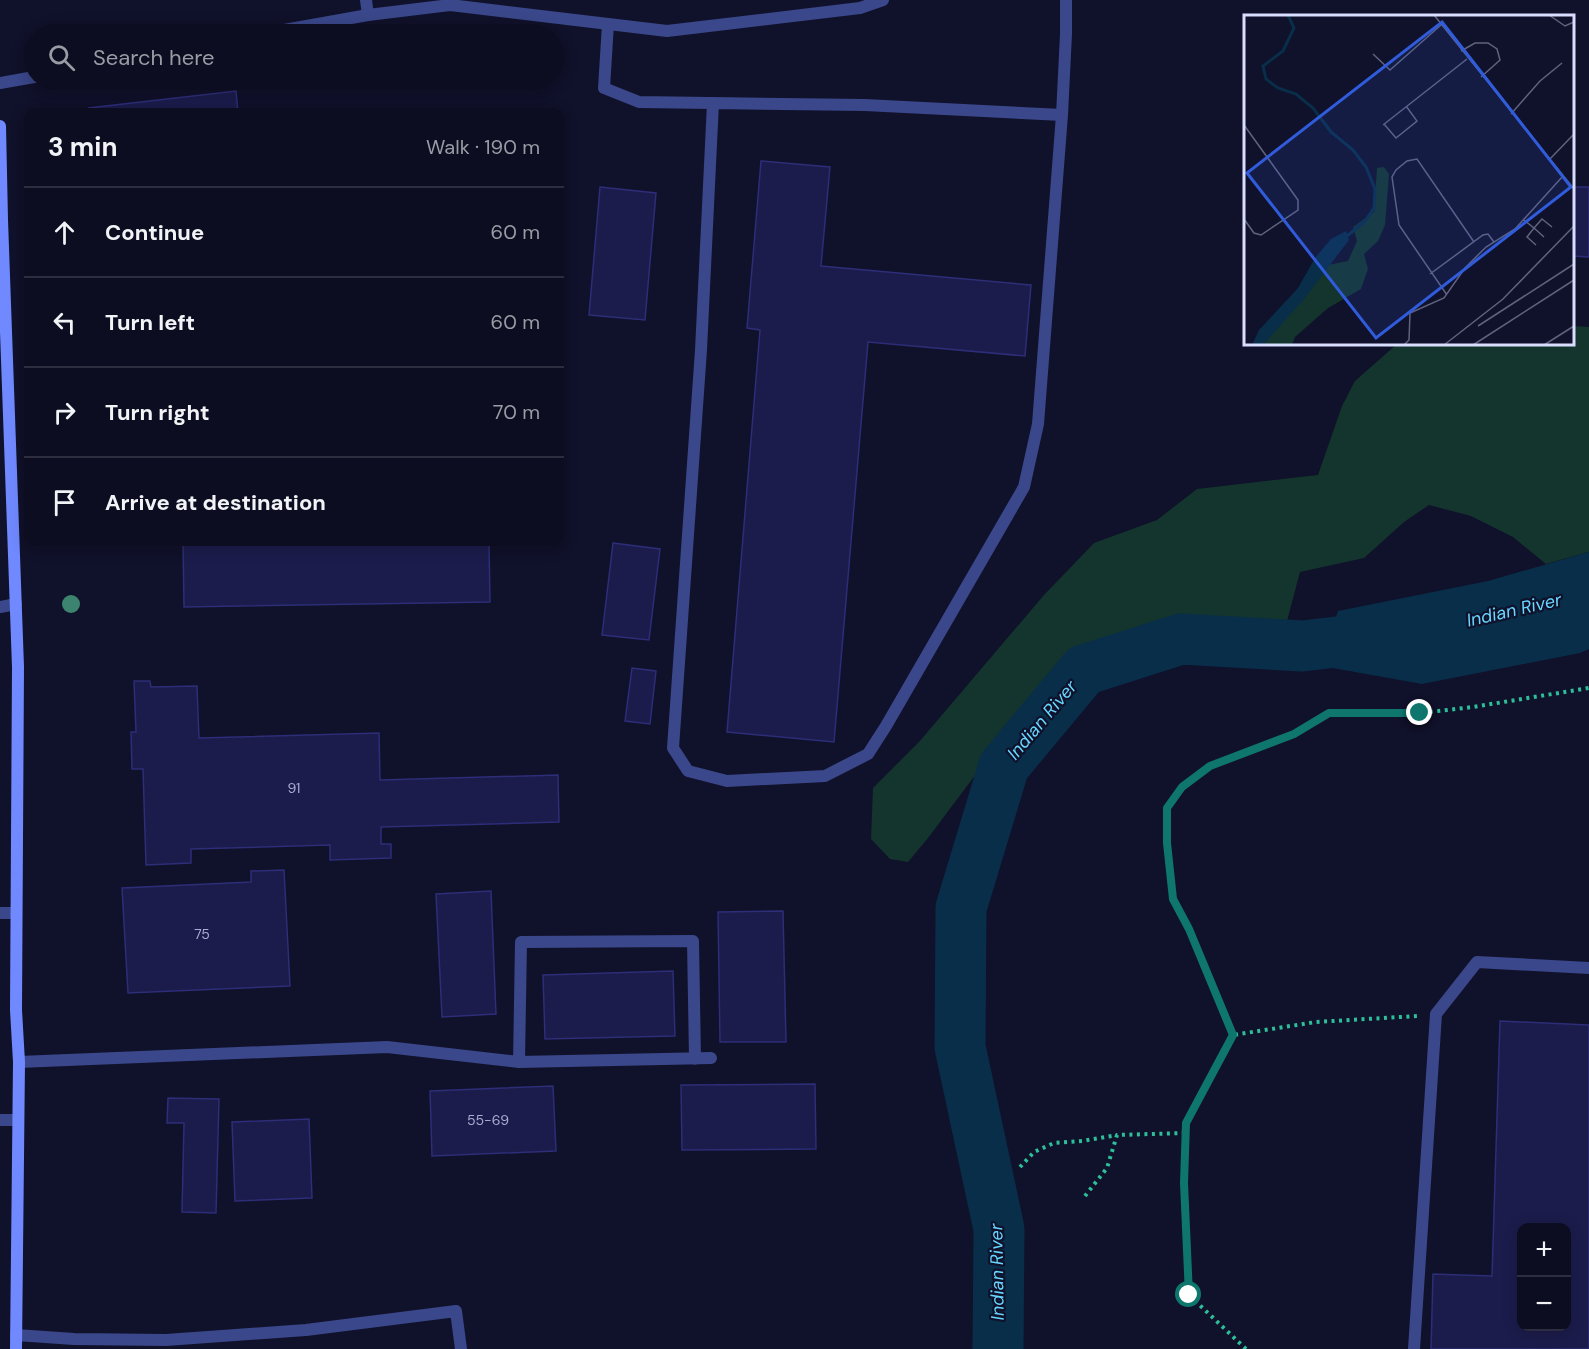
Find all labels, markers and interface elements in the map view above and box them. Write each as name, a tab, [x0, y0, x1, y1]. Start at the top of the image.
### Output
inset map	[1244, 15, 1574, 345]
search box	[24, 24, 564, 90]
icon: search	[45, 41, 78, 74]
text: Search here	[93, 43, 214, 72]
text: 3 min	[48, 130, 117, 164]
text: Walk · 190 m	[426, 134, 540, 160]
icon: ahead	[48, 216, 81, 249]
text: Continue	[105, 218, 204, 247]
text: 60 m	[491, 219, 540, 245]
icon: left	[48, 306, 81, 339]
text: Turn left	[105, 308, 195, 337]
text: 60 m	[491, 309, 540, 335]
icon: right	[48, 396, 81, 429]
text: Turn right	[105, 398, 210, 427]
text: 70 m	[493, 399, 540, 425]
icon: arrive	[48, 486, 81, 519]
text: Arrive at destination	[105, 488, 326, 517]
water label: Indian River	[1464, 587, 1565, 633]
water label: Indian River	[1002, 674, 1083, 765]
route end	[1406, 699, 1432, 725]
house number: 91	[288, 779, 300, 797]
house number: 75	[194, 925, 210, 943]
house number: 55-69	[467, 1111, 509, 1129]
water label: Indian River	[984, 1222, 1010, 1321]
map controls	[1517, 1223, 1571, 1331]
button: +	[1517, 1223, 1571, 1277]
button: −	[1517, 1277, 1571, 1331]
route start	[1175, 1281, 1201, 1307]

